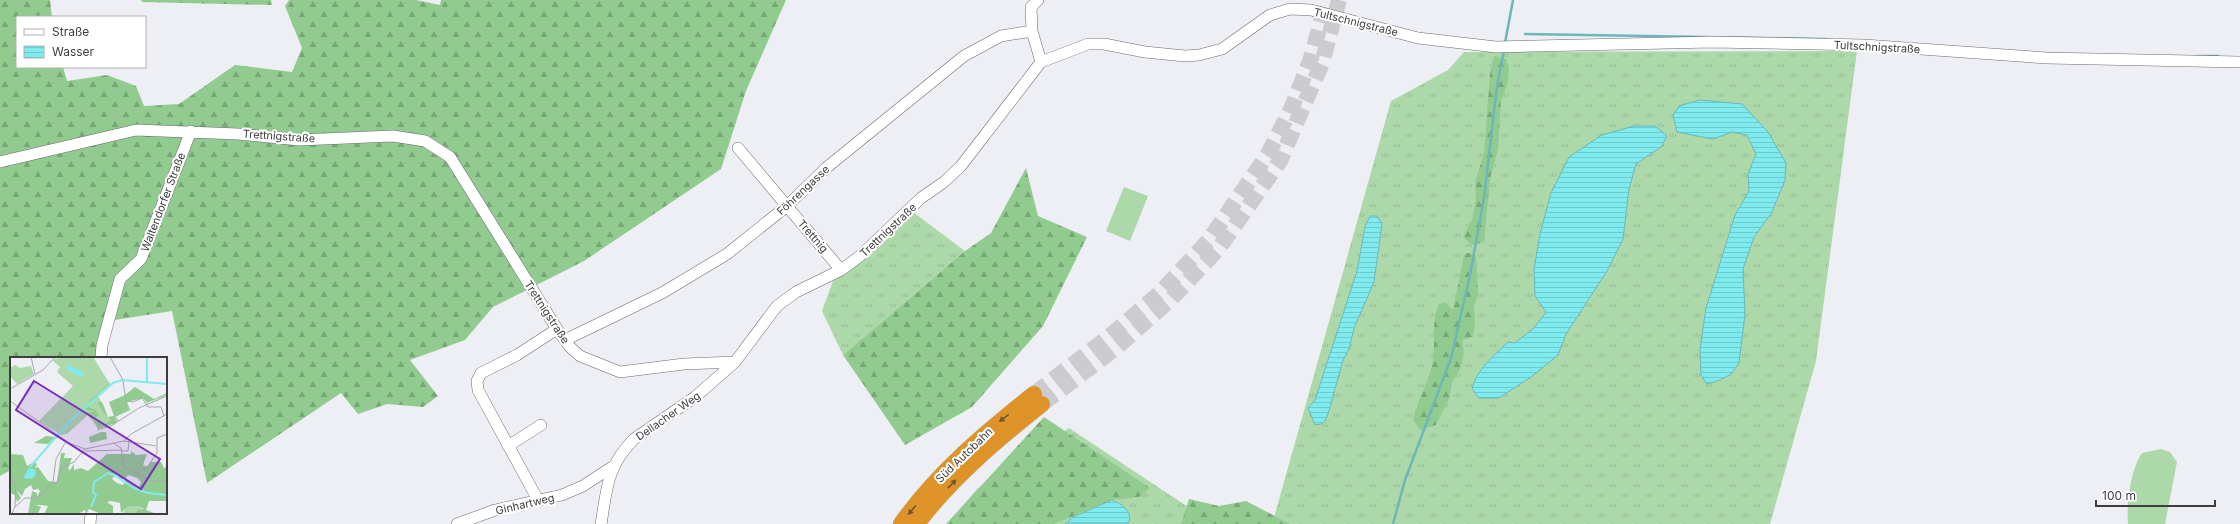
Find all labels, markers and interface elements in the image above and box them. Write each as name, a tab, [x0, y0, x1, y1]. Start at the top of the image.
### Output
street label: Tultschnigstraße	[1312, 5, 1400, 39]
legend	[16, 16, 146, 68]
text: Straße	[52, 24, 89, 39]
street label: Tultschnigstraße	[1833, 38, 1921, 56]
text: Wasser	[52, 44, 95, 59]
street label: Trettnigstraße	[242, 126, 316, 146]
street label: Waltendorfer Straße	[138, 151, 188, 253]
street label: Föhrengasse	[774, 162, 832, 218]
street label: Trettnigstraße	[857, 200, 919, 260]
street label: Trettnig	[795, 216, 831, 256]
street label: Trettnigstraße	[521, 278, 573, 346]
inset map	[10, 357, 167, 514]
street label: Dellacher Weg	[633, 389, 703, 443]
one-way arrow	[998, 414, 1009, 423]
street label: Süd Autobahn	[933, 424, 995, 486]
one-way arrow	[947, 479, 957, 489]
scale bar	[2096, 482, 2215, 508]
text: 100 m	[2102, 488, 2136, 503]
street label: Ginhartweg	[494, 490, 556, 518]
one-way arrow	[907, 505, 916, 515]

